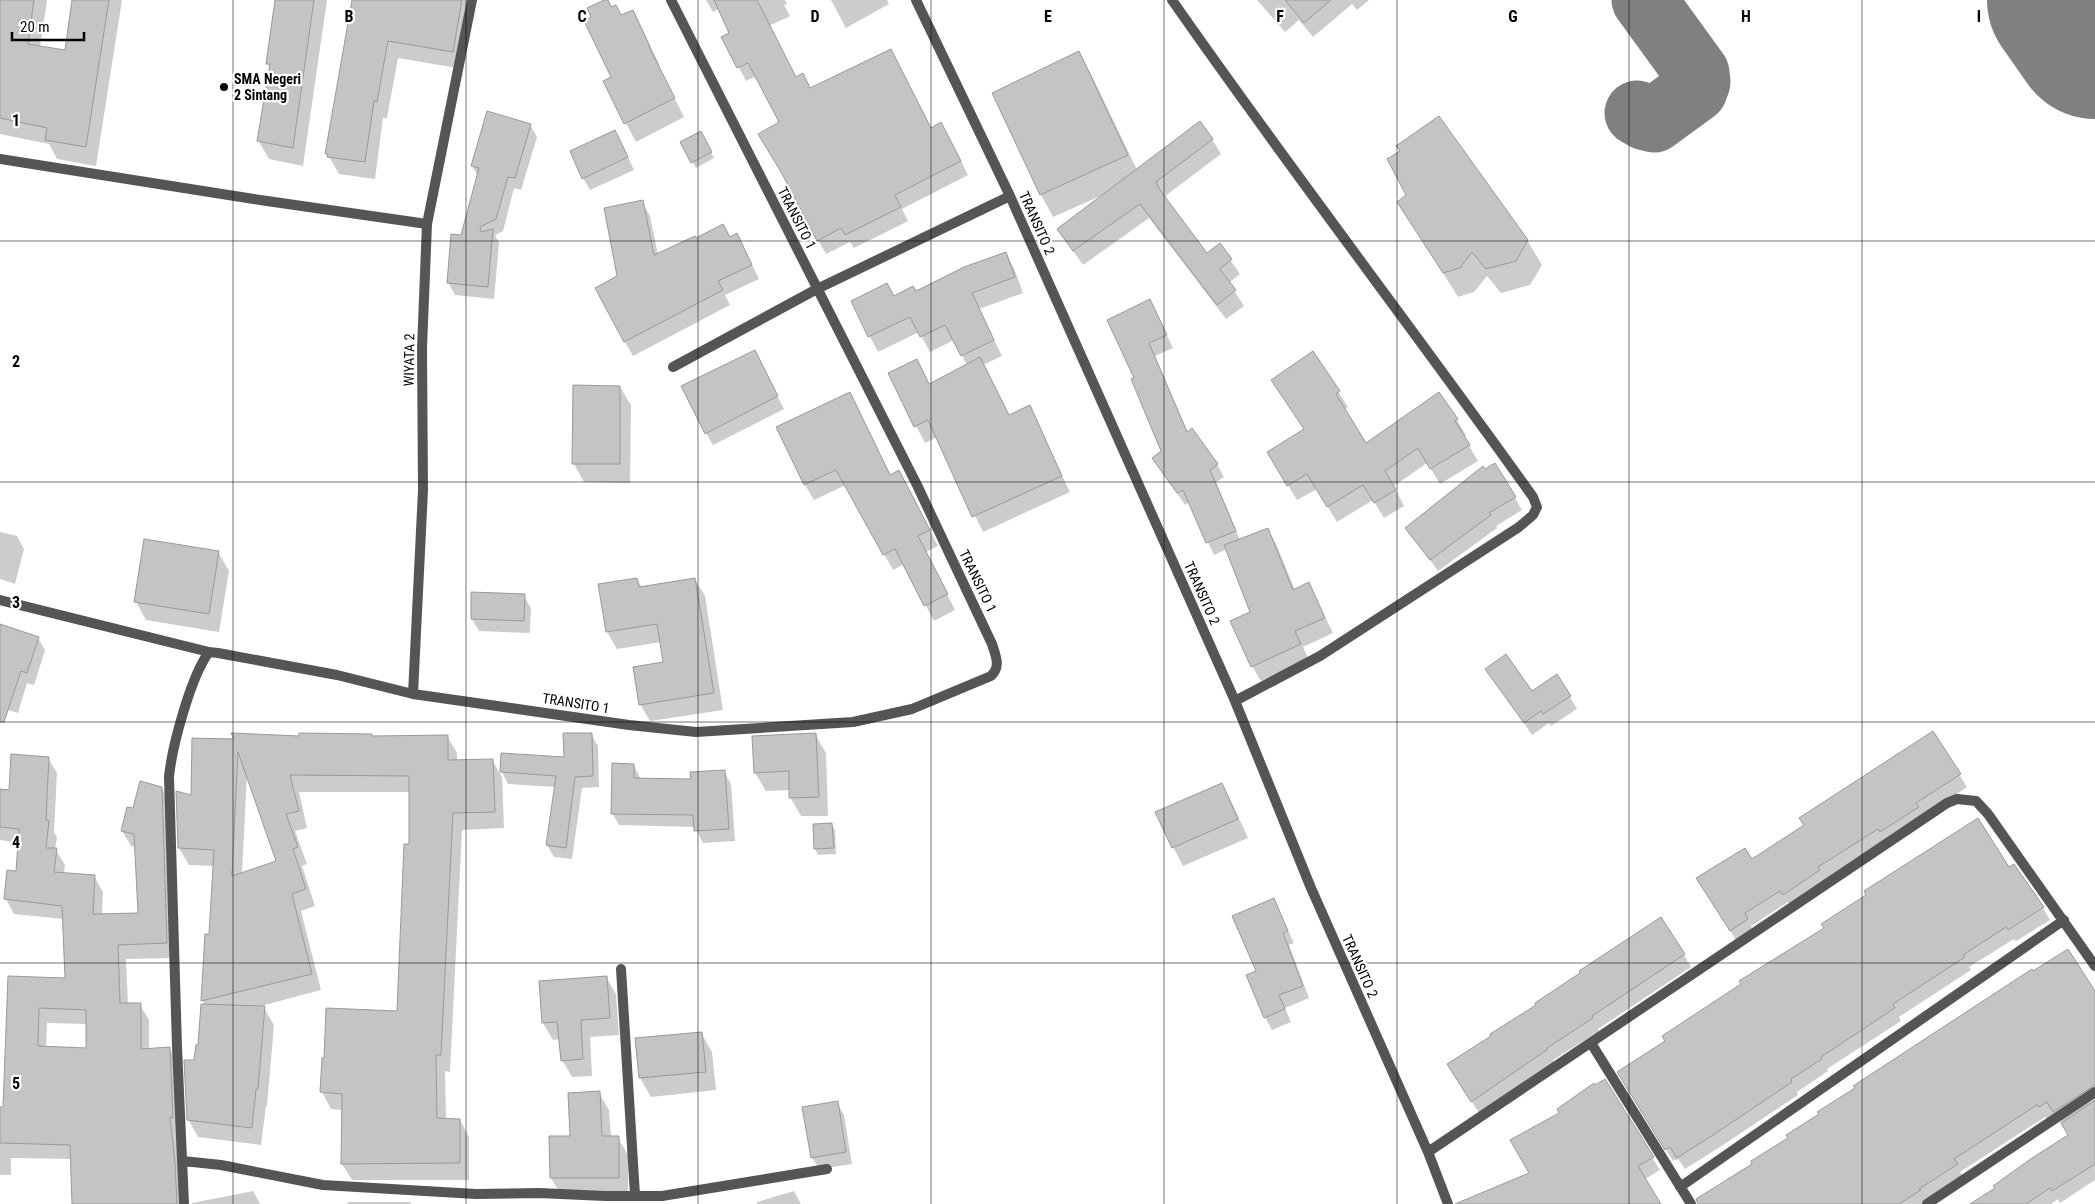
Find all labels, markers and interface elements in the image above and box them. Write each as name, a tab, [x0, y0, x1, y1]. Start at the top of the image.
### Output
text: B	[345, 7, 354, 26]
text: C	[577, 7, 587, 26]
text: D	[810, 7, 820, 26]
text: E	[1044, 7, 1052, 26]
text: F	[1276, 7, 1284, 26]
text: G	[1508, 7, 1518, 26]
text: H	[1741, 7, 1751, 26]
text: I	[1977, 7, 1981, 26]
scale bar	[12, 10, 85, 42]
text: 20 m	[20, 18, 50, 36]
place label: SMA Negeri 2 Sintang	[234, 71, 301, 103]
marker: SMA Negeri 2 Sintang	[218, 81, 230, 93]
text: 1	[12, 111, 20, 130]
street label: TRANSITO 1	[775, 184, 819, 252]
street label: TRANSITO 2	[1016, 189, 1058, 257]
street label: WIYATA 2	[401, 333, 417, 387]
text: 2	[12, 352, 20, 371]
street label: TRANSITO 1	[956, 547, 1000, 615]
street label: TRANSITO 2	[1181, 559, 1223, 627]
text: 3	[12, 593, 20, 612]
street label: TRANSITO 1	[541, 690, 611, 716]
text: 4	[12, 833, 20, 852]
street label: TRANSITO 2	[1339, 932, 1381, 1000]
text: 5	[12, 1074, 20, 1093]

